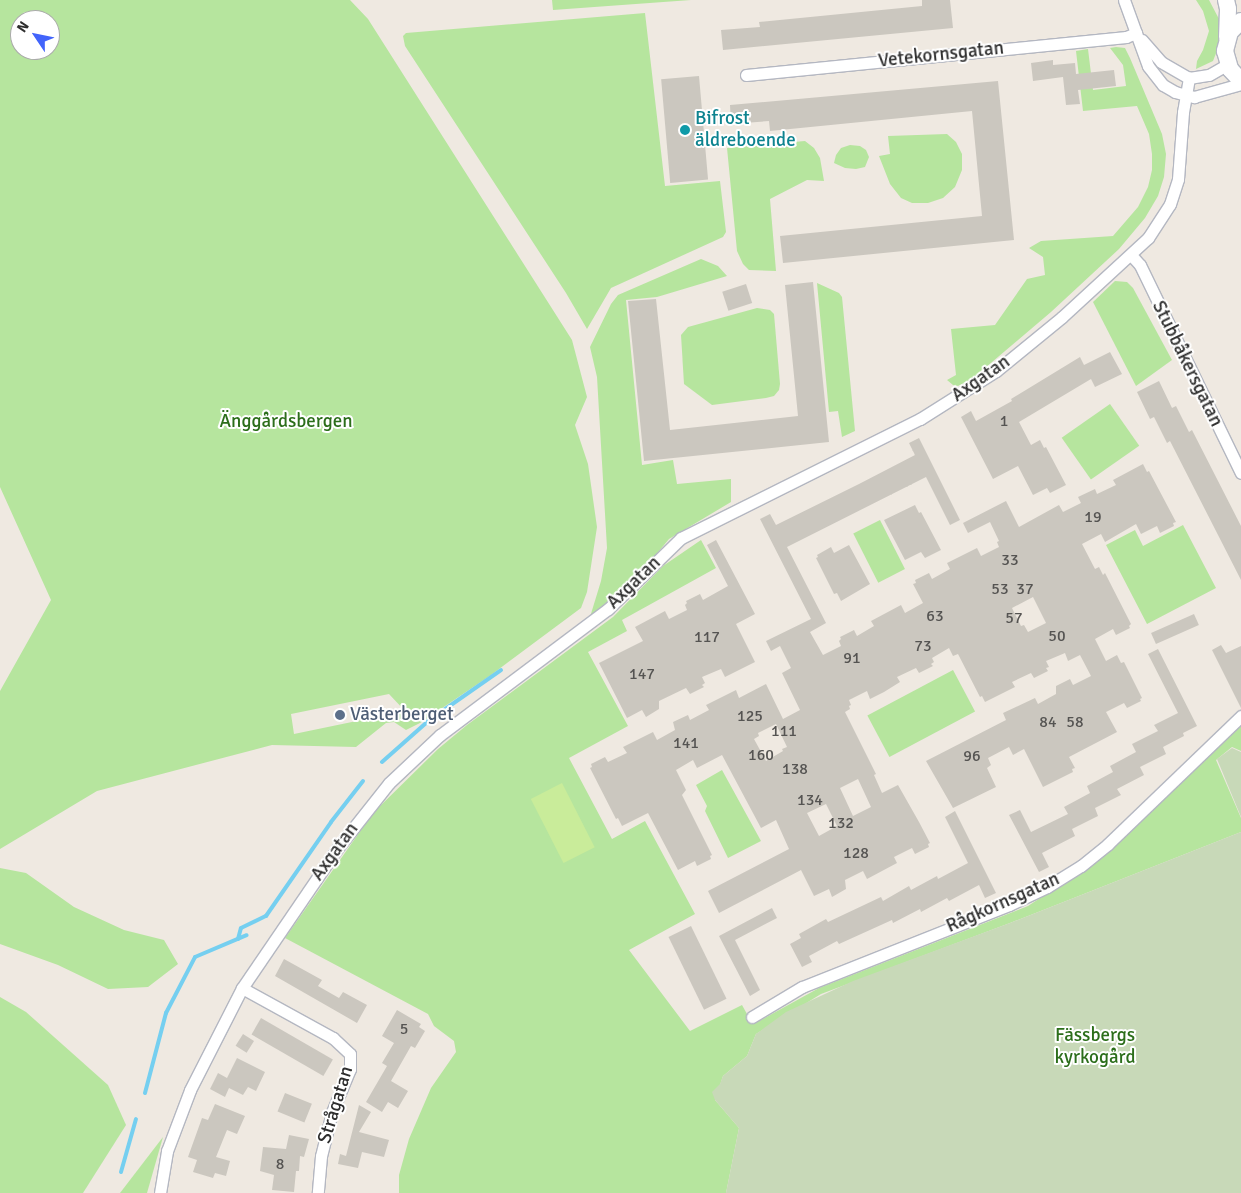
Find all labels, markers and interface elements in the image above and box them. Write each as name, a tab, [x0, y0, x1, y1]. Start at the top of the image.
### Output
north arrow	[10, 10, 60, 60]
text: N	[13, 18, 33, 36]
street label: Vetekornsgatan	[877, 37, 1005, 73]
place label: Bifrost äldreboende	[695, 108, 796, 152]
marker: Bifrost äldreboende	[679, 124, 691, 136]
street label: Stubbåkersgatan	[1147, 297, 1227, 431]
street label: Axgatan	[947, 351, 1015, 407]
park label: Änggårdsbergen	[219, 411, 353, 433]
house number: 1	[1000, 411, 1008, 431]
house number: 19	[1084, 507, 1102, 527]
house number: 33	[1001, 550, 1019, 570]
street label: Axgatan	[602, 552, 666, 614]
house number: 53	[991, 579, 1009, 599]
house number: 37	[1016, 579, 1034, 599]
house number: 63	[926, 606, 944, 626]
house number: 57	[1005, 608, 1023, 628]
house number: 50	[1048, 626, 1066, 646]
house number: 117	[694, 627, 720, 647]
house number: 73	[914, 636, 932, 656]
house number: 91	[843, 648, 861, 668]
house number: 147	[629, 664, 655, 684]
place label: Västerberget	[350, 704, 454, 726]
house number: 125	[737, 706, 763, 726]
marker: Västerberget	[334, 709, 346, 721]
house number: 84	[1039, 712, 1057, 732]
house number: 58	[1066, 712, 1084, 732]
house number: 111	[771, 721, 797, 741]
house number: 141	[673, 733, 699, 753]
house number: 160	[748, 745, 774, 765]
house number: 96	[963, 746, 981, 766]
house number: 138	[782, 759, 808, 779]
house number: 134	[797, 790, 823, 810]
house number: 132	[828, 813, 854, 833]
street label: Axgatan	[306, 819, 364, 885]
house number: 128	[843, 843, 869, 863]
street label: Rågkornsgatan	[943, 868, 1063, 938]
house number: 5	[400, 1019, 408, 1039]
park label: Fässbergs kyrkogård	[1055, 1025, 1135, 1069]
street label: Strågatan	[313, 1064, 359, 1146]
house number: 8	[276, 1154, 284, 1174]

